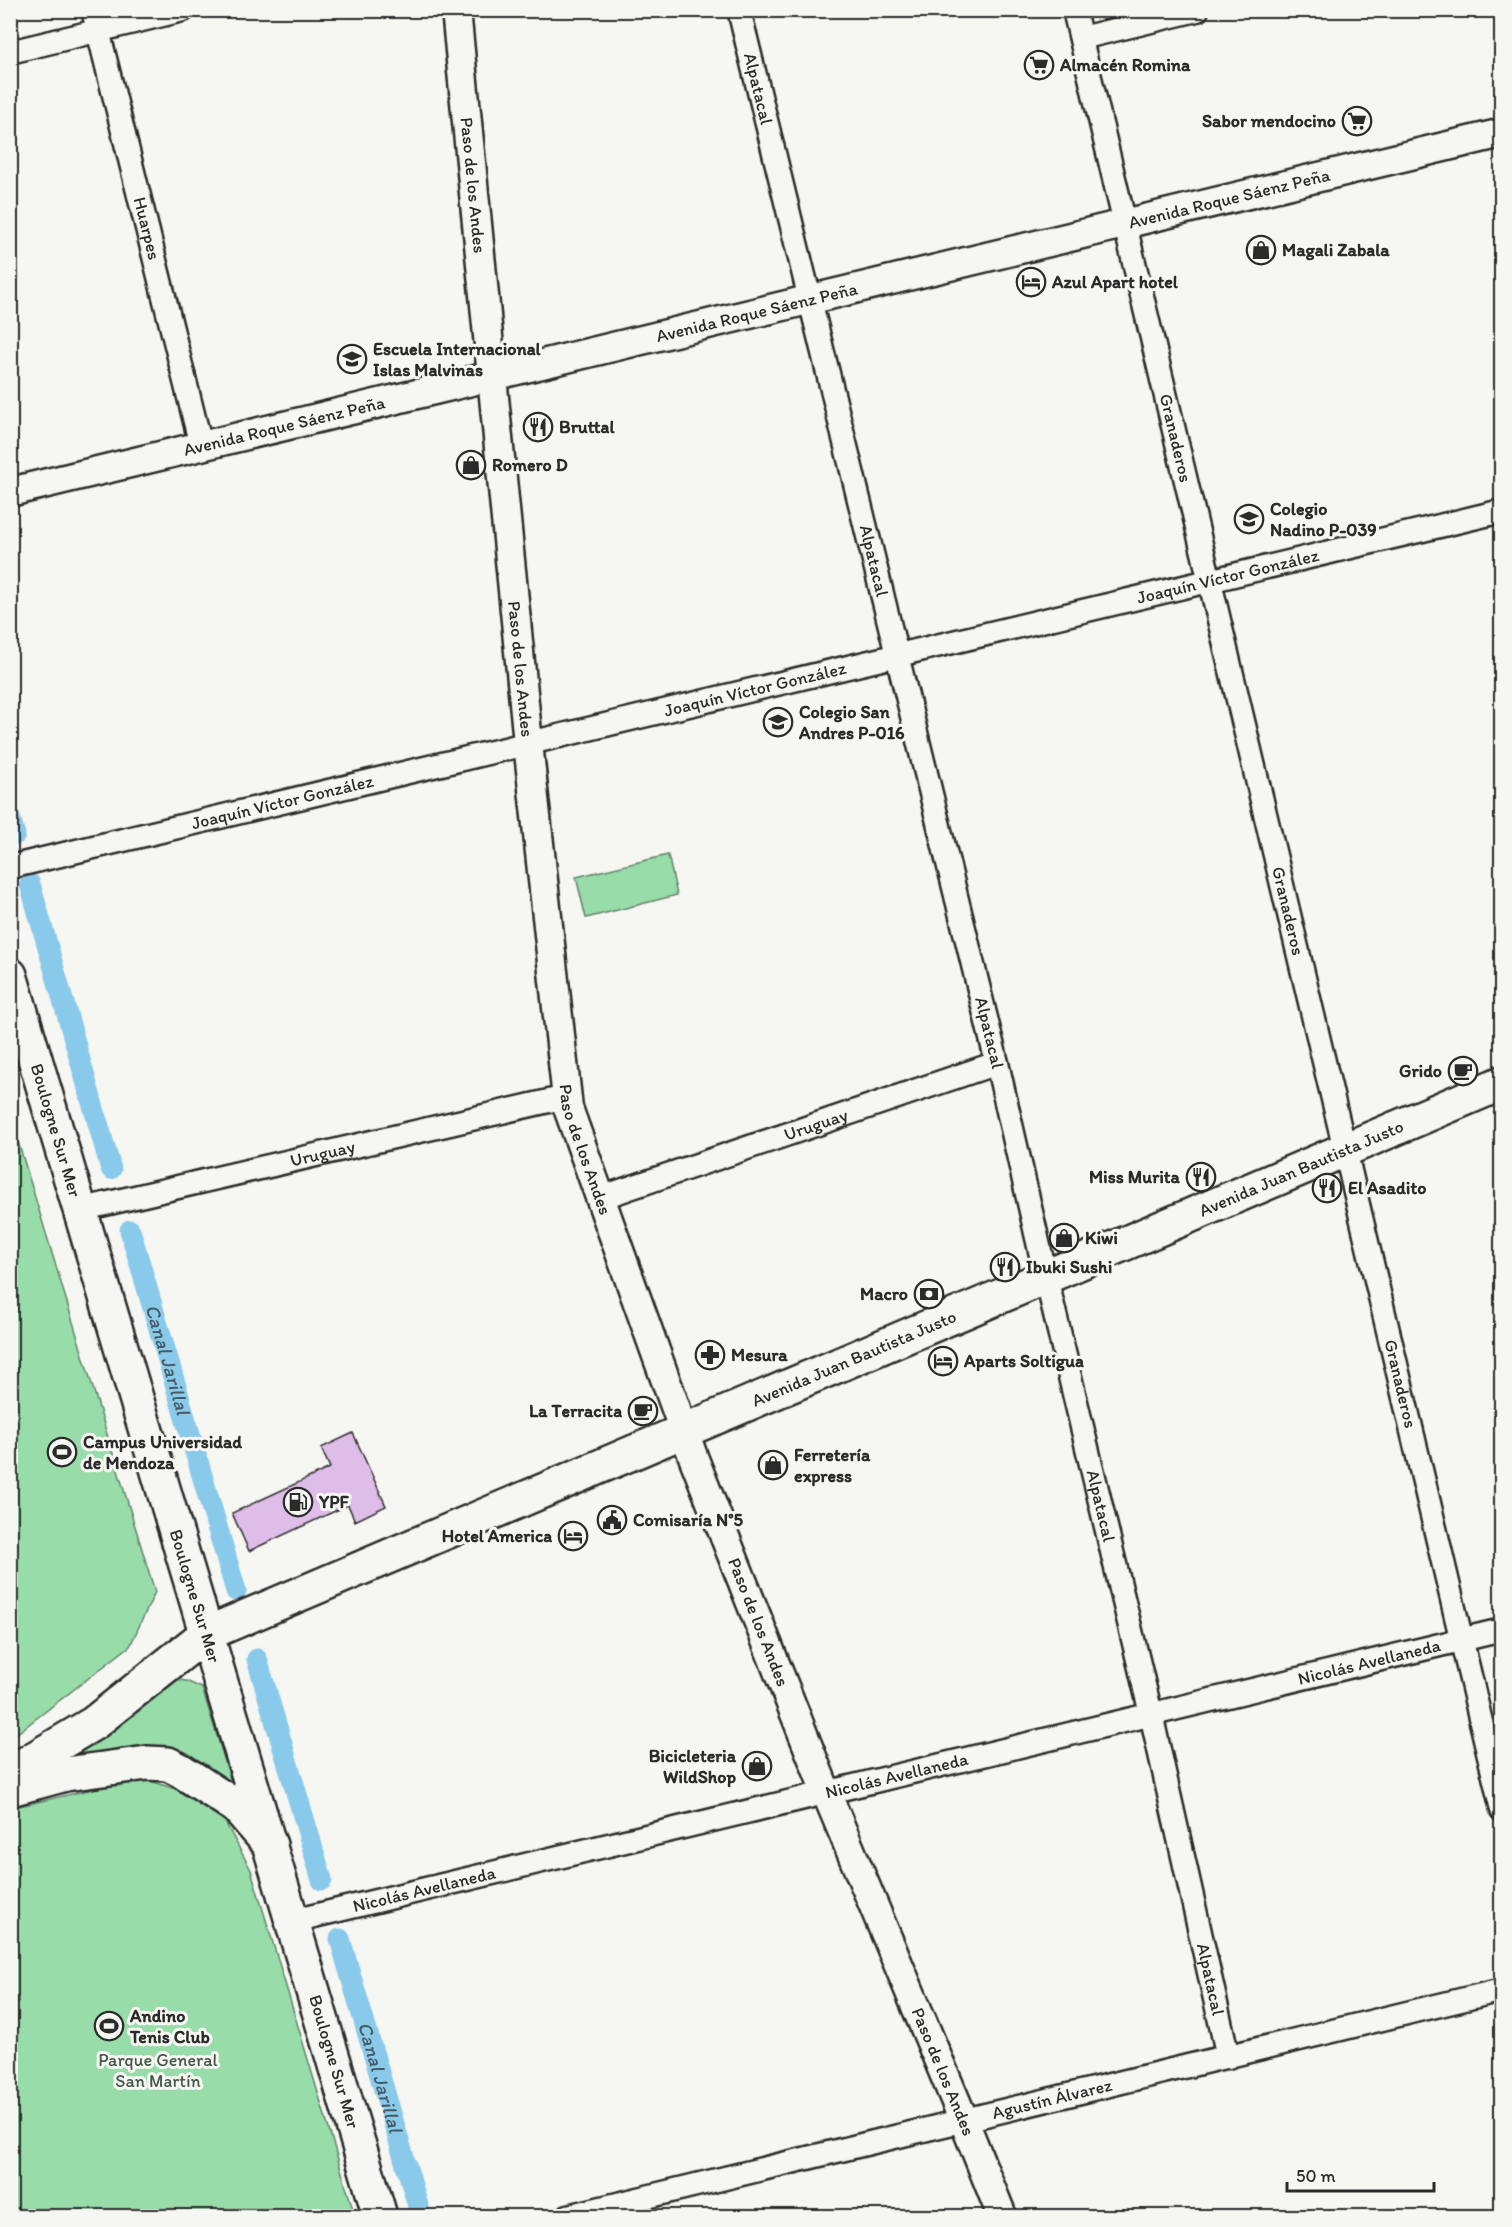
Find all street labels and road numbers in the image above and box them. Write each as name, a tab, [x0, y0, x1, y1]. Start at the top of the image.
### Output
street label: Alpatacal	[739, 50, 778, 127]
street label: Paso de los Andes	[456, 116, 491, 254]
street label: Avenida Roque Sáenz Peña	[1126, 164, 1333, 233]
street label: Huarpes	[129, 195, 165, 262]
street label: Avenida Roque Sáenz Peña	[654, 277, 860, 347]
street label: Avenida Roque Sáenz Peña	[181, 391, 388, 461]
street label: Granaderos	[1155, 392, 1197, 485]
street label: Alpatacal	[855, 522, 893, 599]
street label: Joaquín Víctor González	[1135, 544, 1322, 609]
street label: Paso de los Andes	[503, 600, 538, 738]
street label: Joaquín Víctor González	[662, 657, 849, 722]
street label: Joaquín Víctor González	[189, 770, 376, 834]
street label: Granaderos	[1267, 864, 1309, 957]
street label: Alpatacal	[970, 994, 1009, 1071]
street label: Boulogne Sur Mer	[26, 1061, 86, 1200]
street label: Paso de los Andes	[554, 1083, 616, 1218]
street label: Uruguay	[781, 1103, 851, 1146]
street label: Avenida Juan Bautista Justo	[1196, 1115, 1407, 1222]
street label: Uruguay	[288, 1135, 358, 1172]
street label: Avenida Juan Bautista Justo	[748, 1305, 960, 1412]
street label: Granaderos	[1379, 1337, 1422, 1430]
street label: Alpatacal	[1082, 1468, 1120, 1544]
street label: Boulogne Sur Mer	[165, 1527, 226, 1666]
street label: Paso de los Andes	[723, 1554, 794, 1690]
street label: Nicolás Avellaneda	[1296, 1634, 1444, 1690]
street label: Nicolás Avellaneda	[823, 1748, 971, 1803]
street label: Nicolás Avellaneda	[351, 1861, 499, 1917]
street label: Alpatacal	[1192, 1941, 1229, 2018]
street label: Boulogne Sur Mer	[304, 1992, 365, 2131]
street label: Paso de los Andes	[907, 2004, 980, 2139]
street label: Agustín Álvarez	[990, 2074, 1114, 2124]

